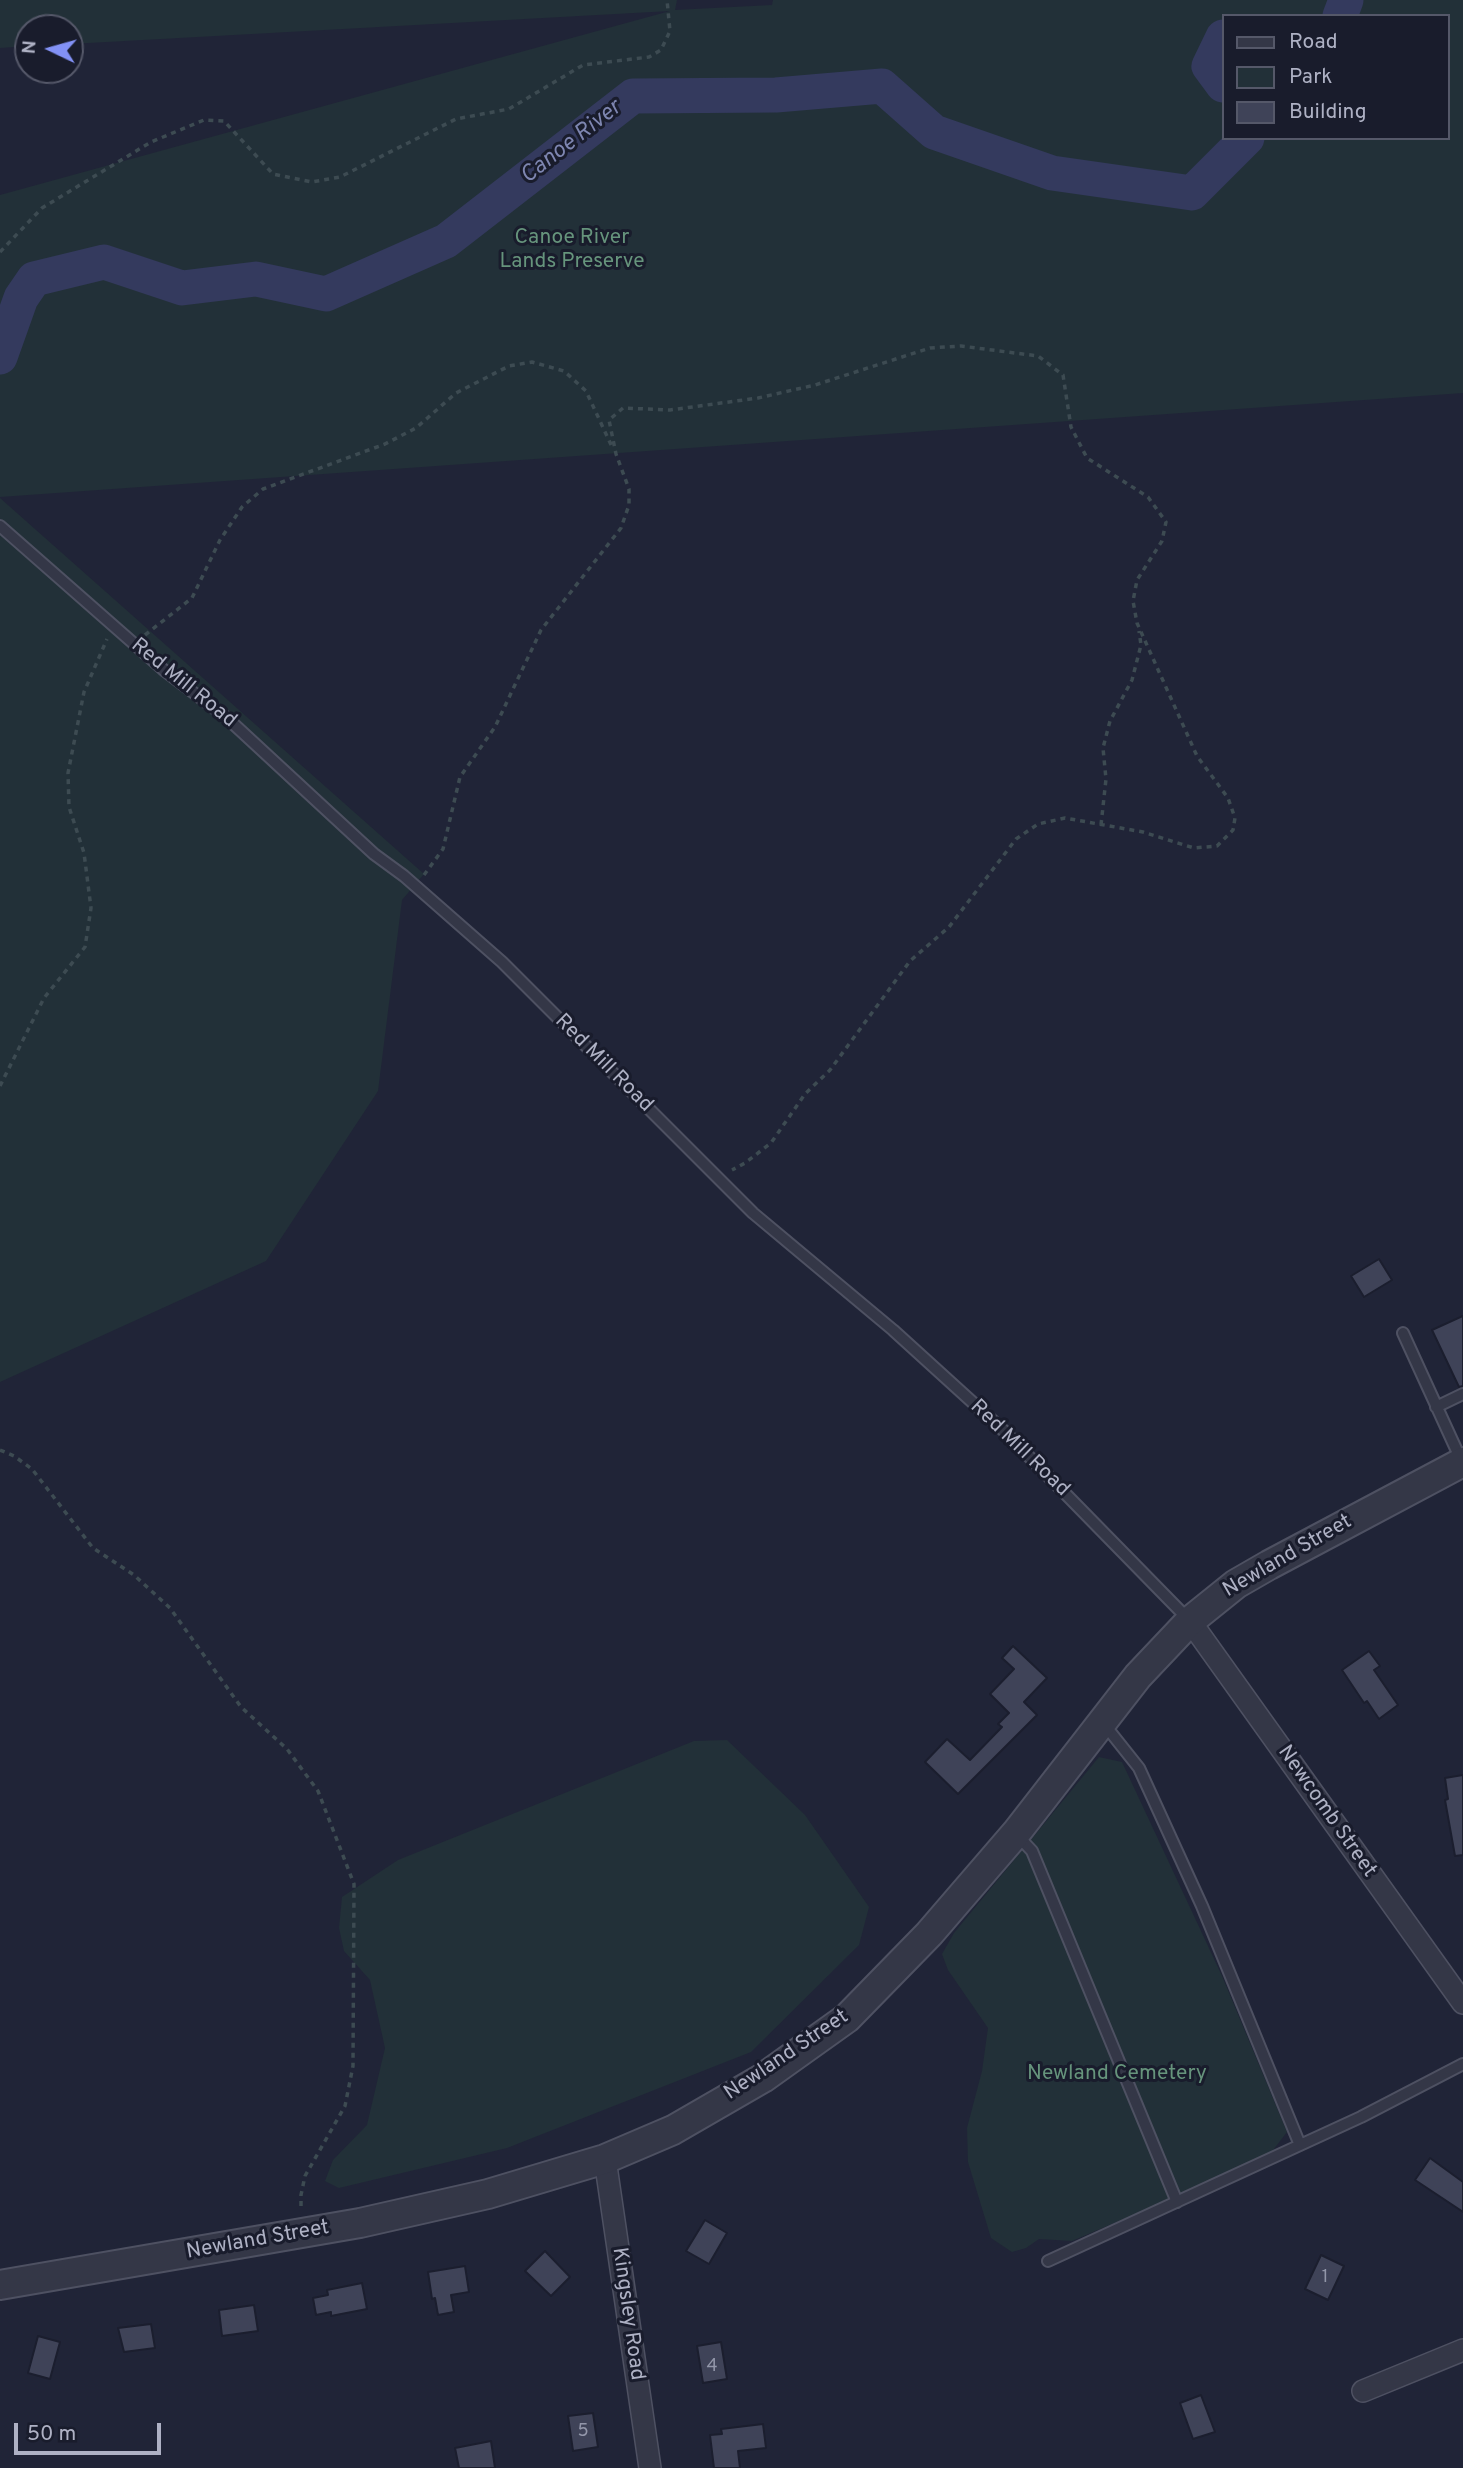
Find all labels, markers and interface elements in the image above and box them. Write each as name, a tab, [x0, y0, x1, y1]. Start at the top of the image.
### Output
north arrow	[14, 14, 84, 84]
legend	[1222, 14, 1449, 140]
text: Road	[1289, 29, 1338, 56]
text: N	[18, 39, 43, 55]
text: Park	[1289, 64, 1332, 91]
water label: Canoe River	[516, 95, 628, 191]
text: Building	[1289, 99, 1367, 126]
park label: Canoe River Lands Preserve	[499, 226, 645, 276]
street label: Red Mill Road	[125, 634, 241, 734]
street label: Red Mill Road	[549, 1010, 657, 1118]
street label: Red Mill Road	[964, 1395, 1074, 1503]
street label: Newland Street	[1219, 1510, 1357, 1604]
street label: Newcomb Street	[1271, 1741, 1381, 1883]
street label: Newland Street	[720, 2005, 854, 2107]
park label: Newland Cemetery	[1027, 2062, 1207, 2088]
street label: Newland Street	[185, 2216, 331, 2266]
street label: Kingsley Road	[605, 2246, 649, 2382]
house number: 1	[1322, 2267, 1328, 2289]
house number: 4	[706, 2356, 718, 2378]
scale bar	[18, 2408, 164, 2452]
text: 50 m	[27, 2421, 76, 2448]
house number: 5	[577, 2421, 589, 2443]

